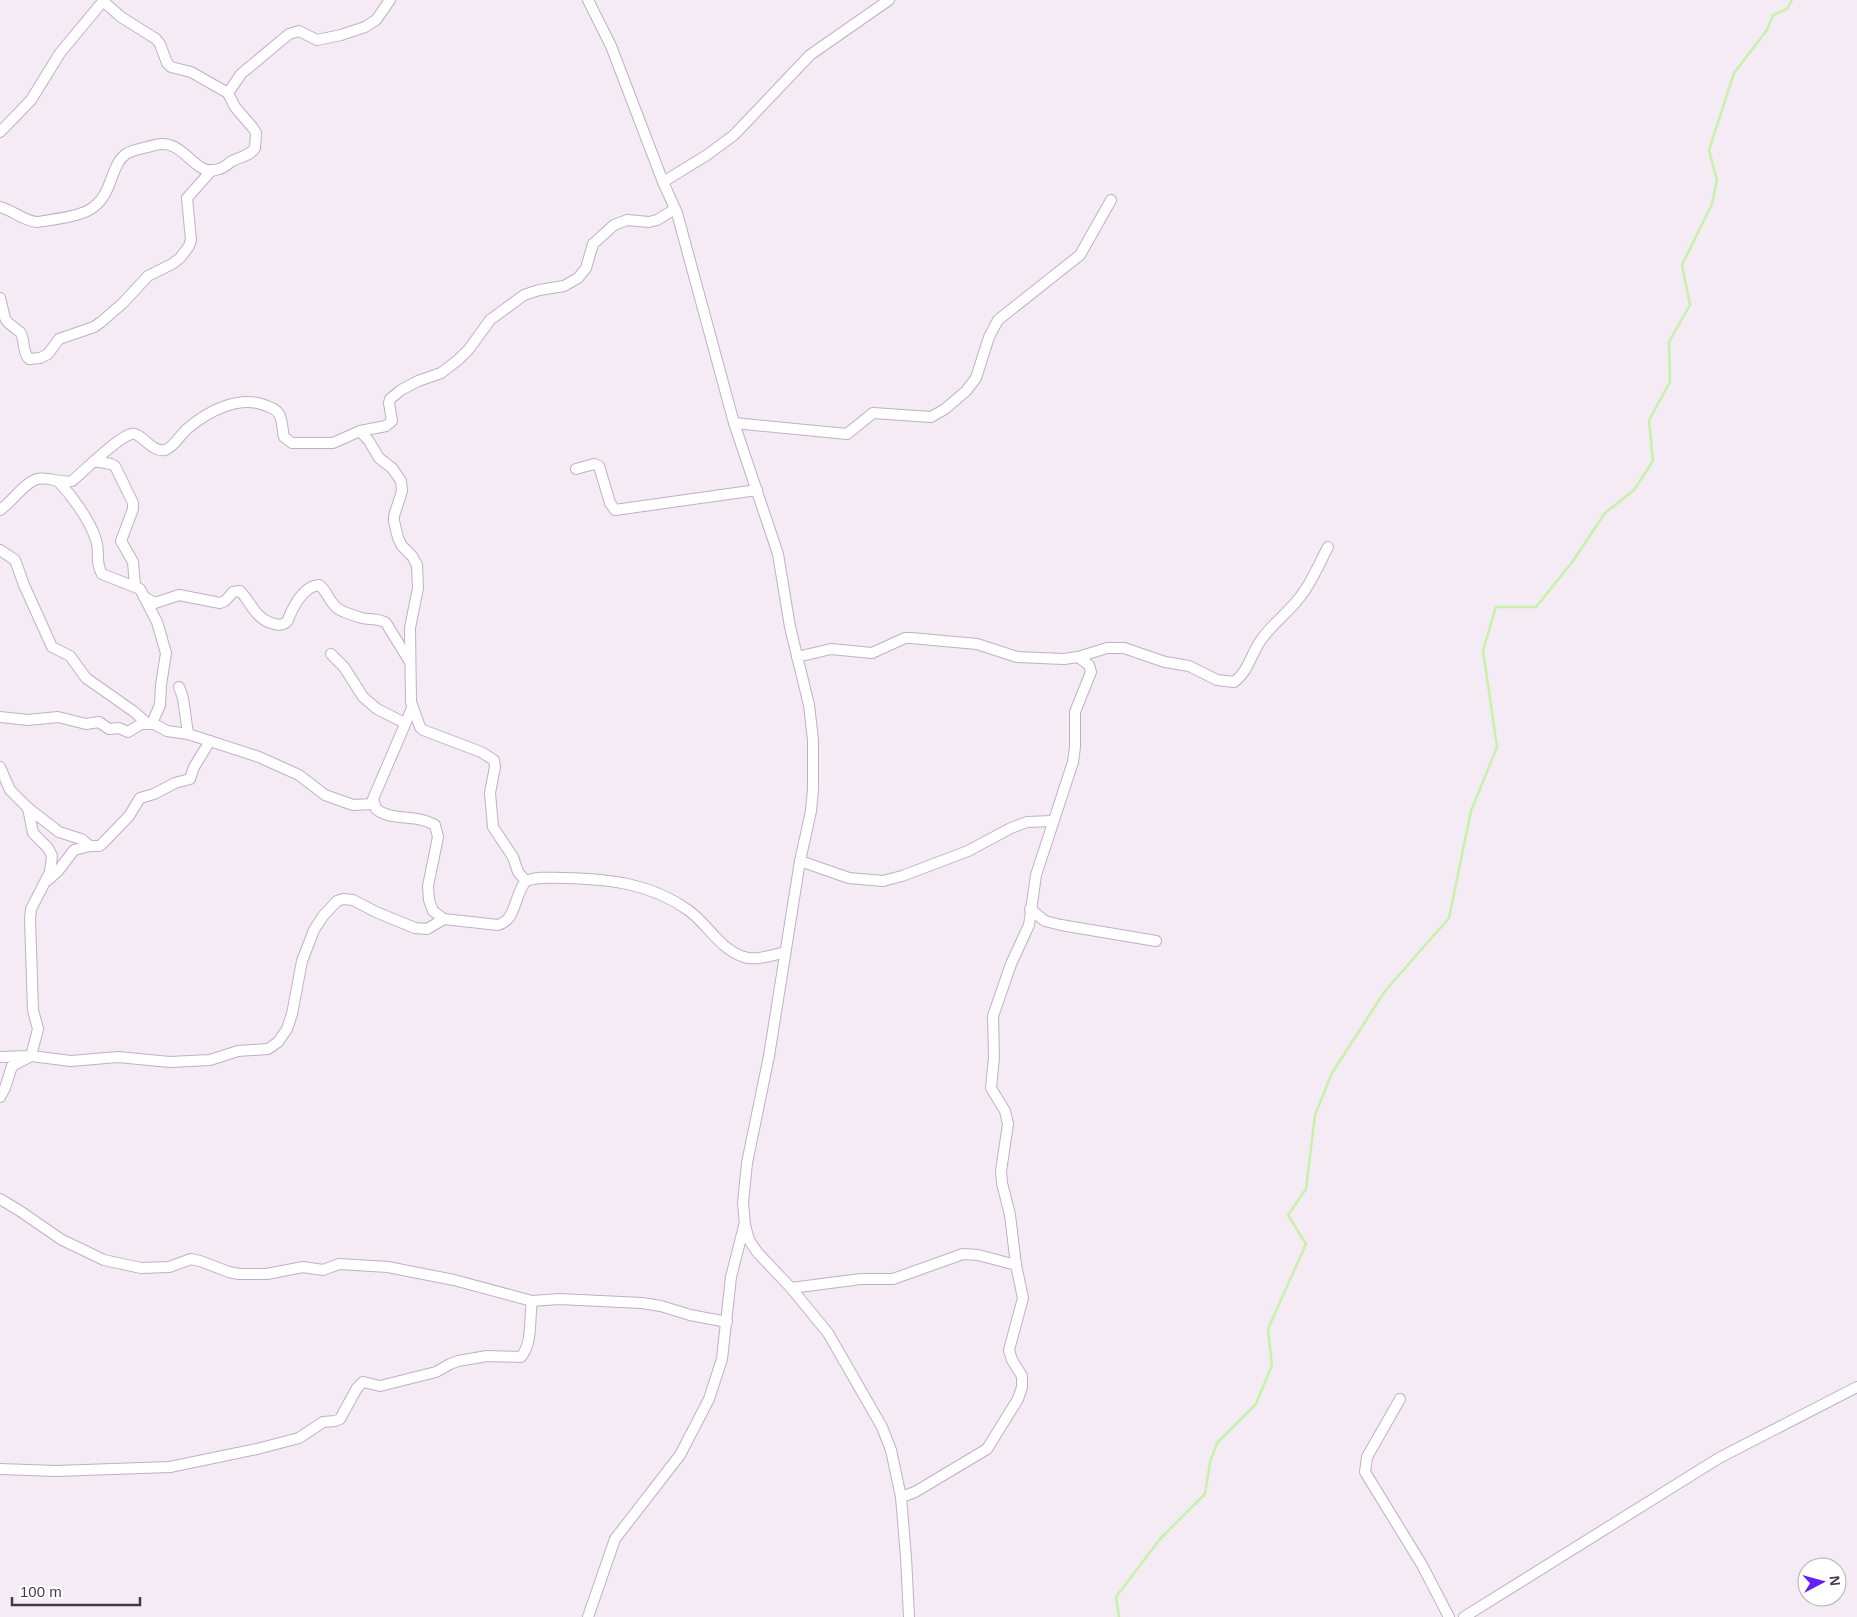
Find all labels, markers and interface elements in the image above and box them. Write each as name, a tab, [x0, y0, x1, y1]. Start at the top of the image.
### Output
north arrow	[1797, 1557, 1847, 1607]
scale bar	[12, 1574, 140, 1606]
text: N	[1826, 1575, 1843, 1587]
text: 100 m	[20, 1583, 62, 1600]

